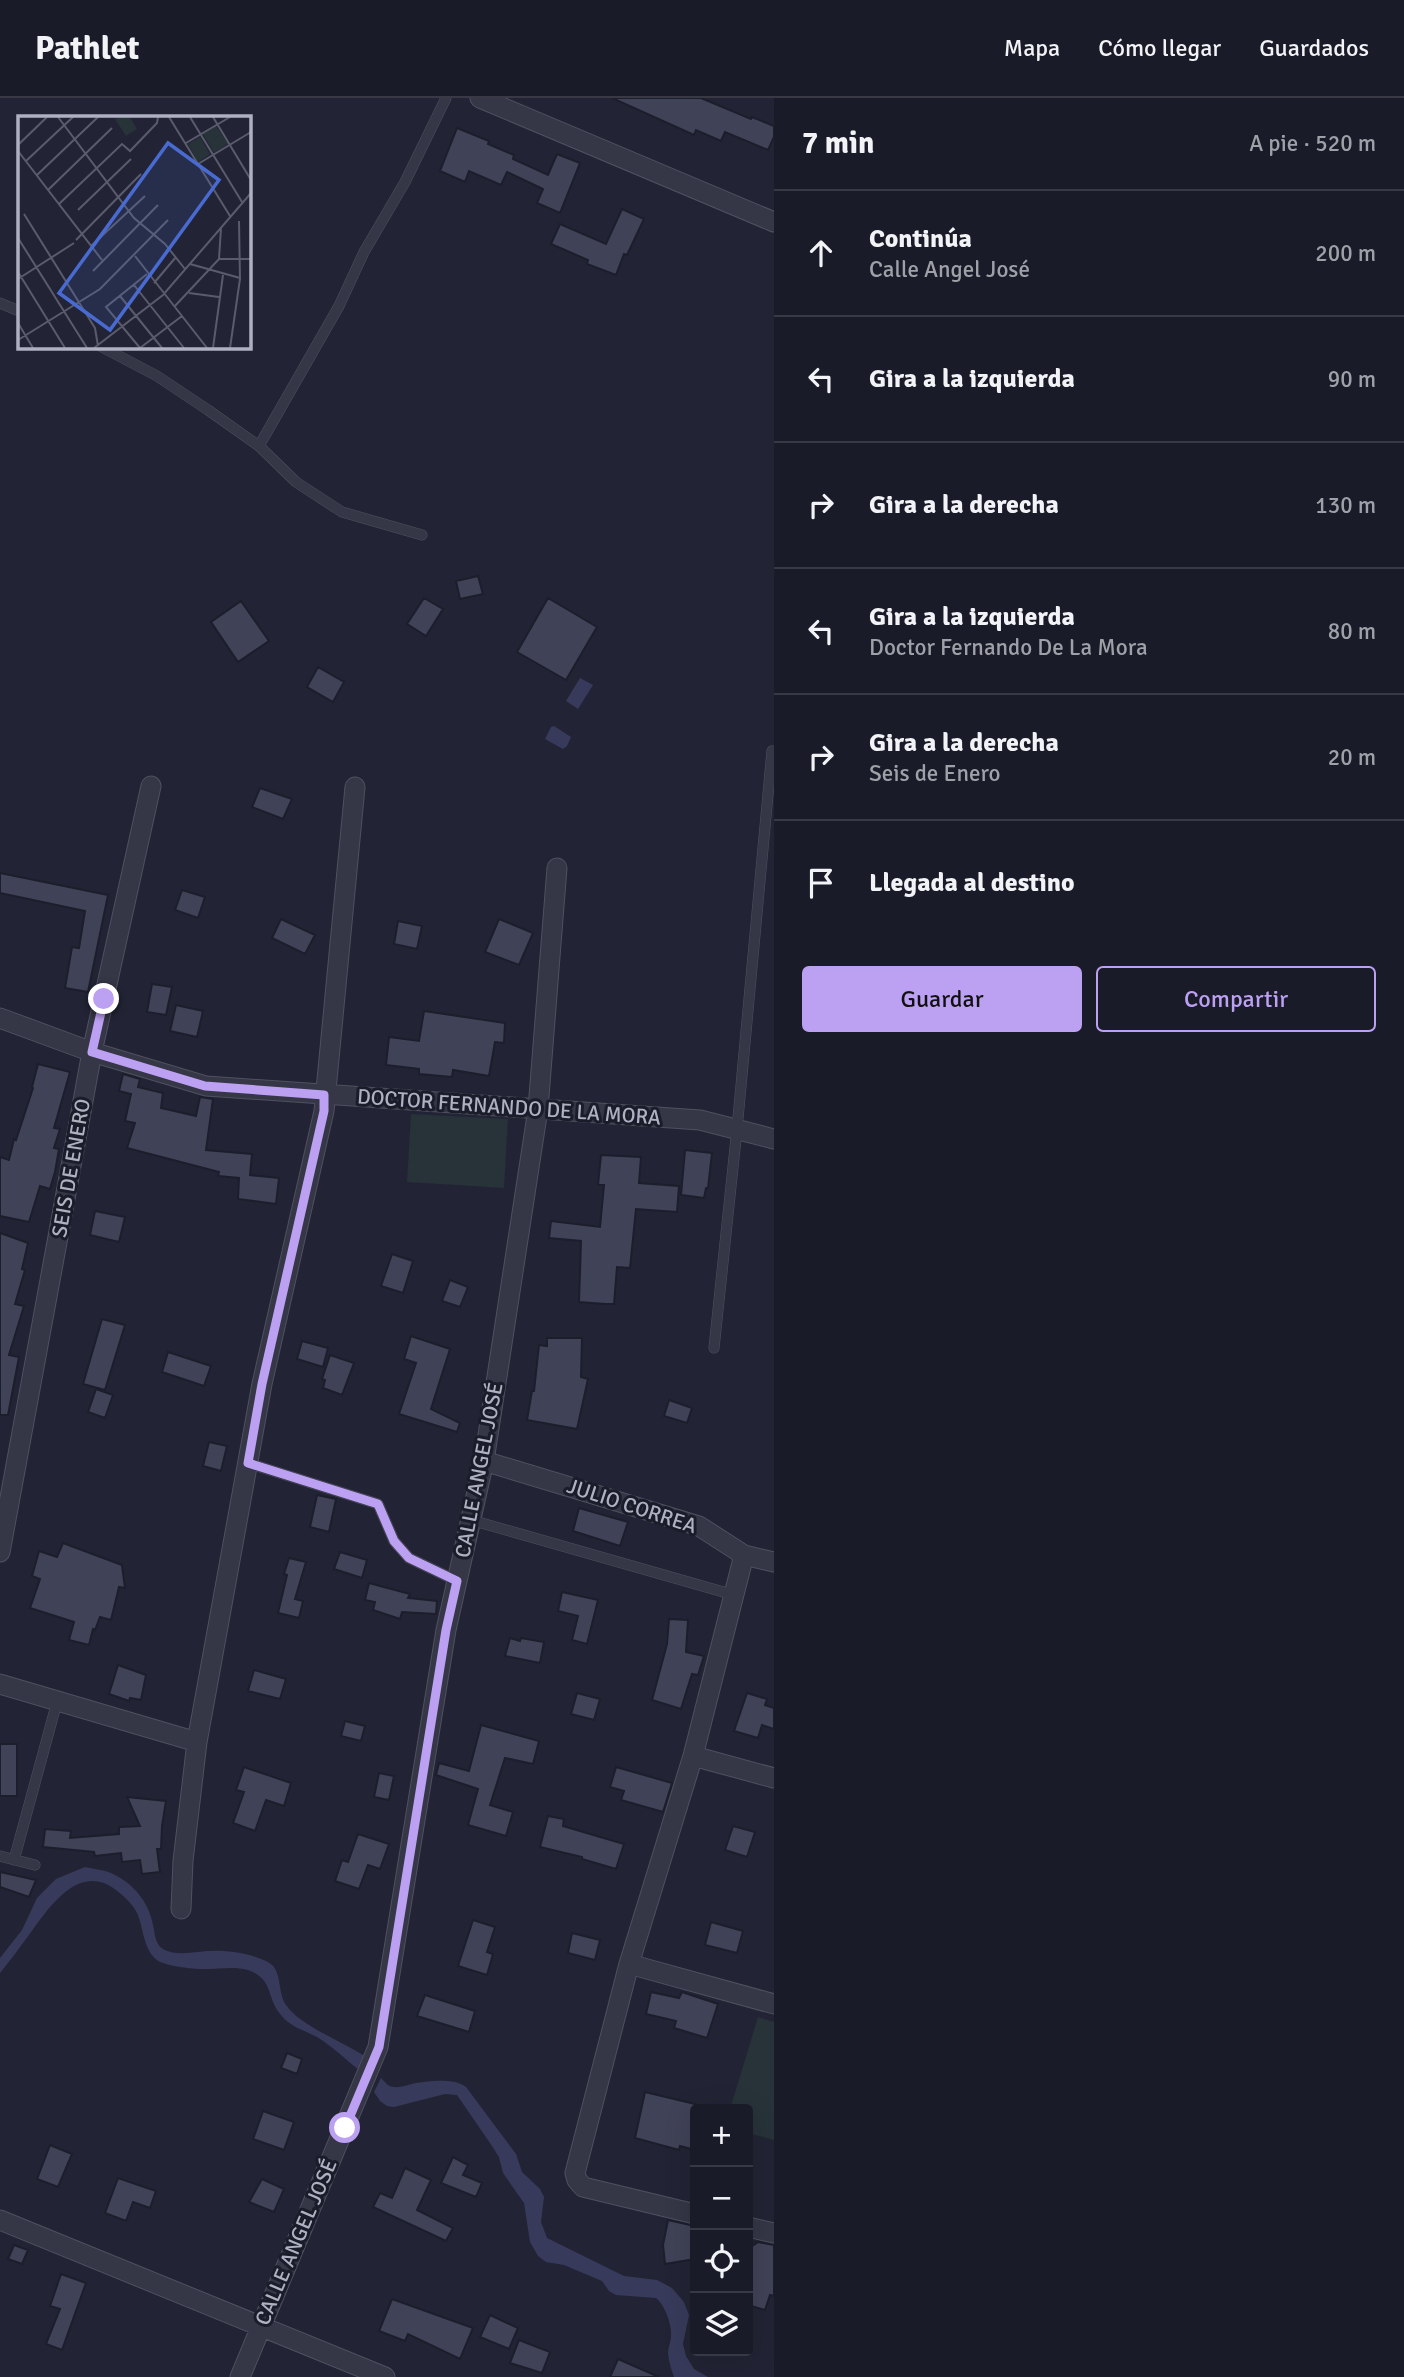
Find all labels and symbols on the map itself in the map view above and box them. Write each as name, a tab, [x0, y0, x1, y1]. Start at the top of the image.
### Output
inset map	[18, 116, 250, 348]
route end	[88, 983, 119, 1014]
street label: DOCTOR FERNANDO DE LA MORA	[356, 1083, 662, 1131]
street label: SEIS DE ENERO	[46, 1097, 96, 1239]
street label: CALLE ANGEL JOSÉ	[449, 1380, 509, 1560]
street label: JULIO CORREA	[564, 1473, 700, 1539]
route start	[329, 2112, 360, 2143]
street label: CALLE ANGEL JOSÉ	[249, 2155, 343, 2329]

